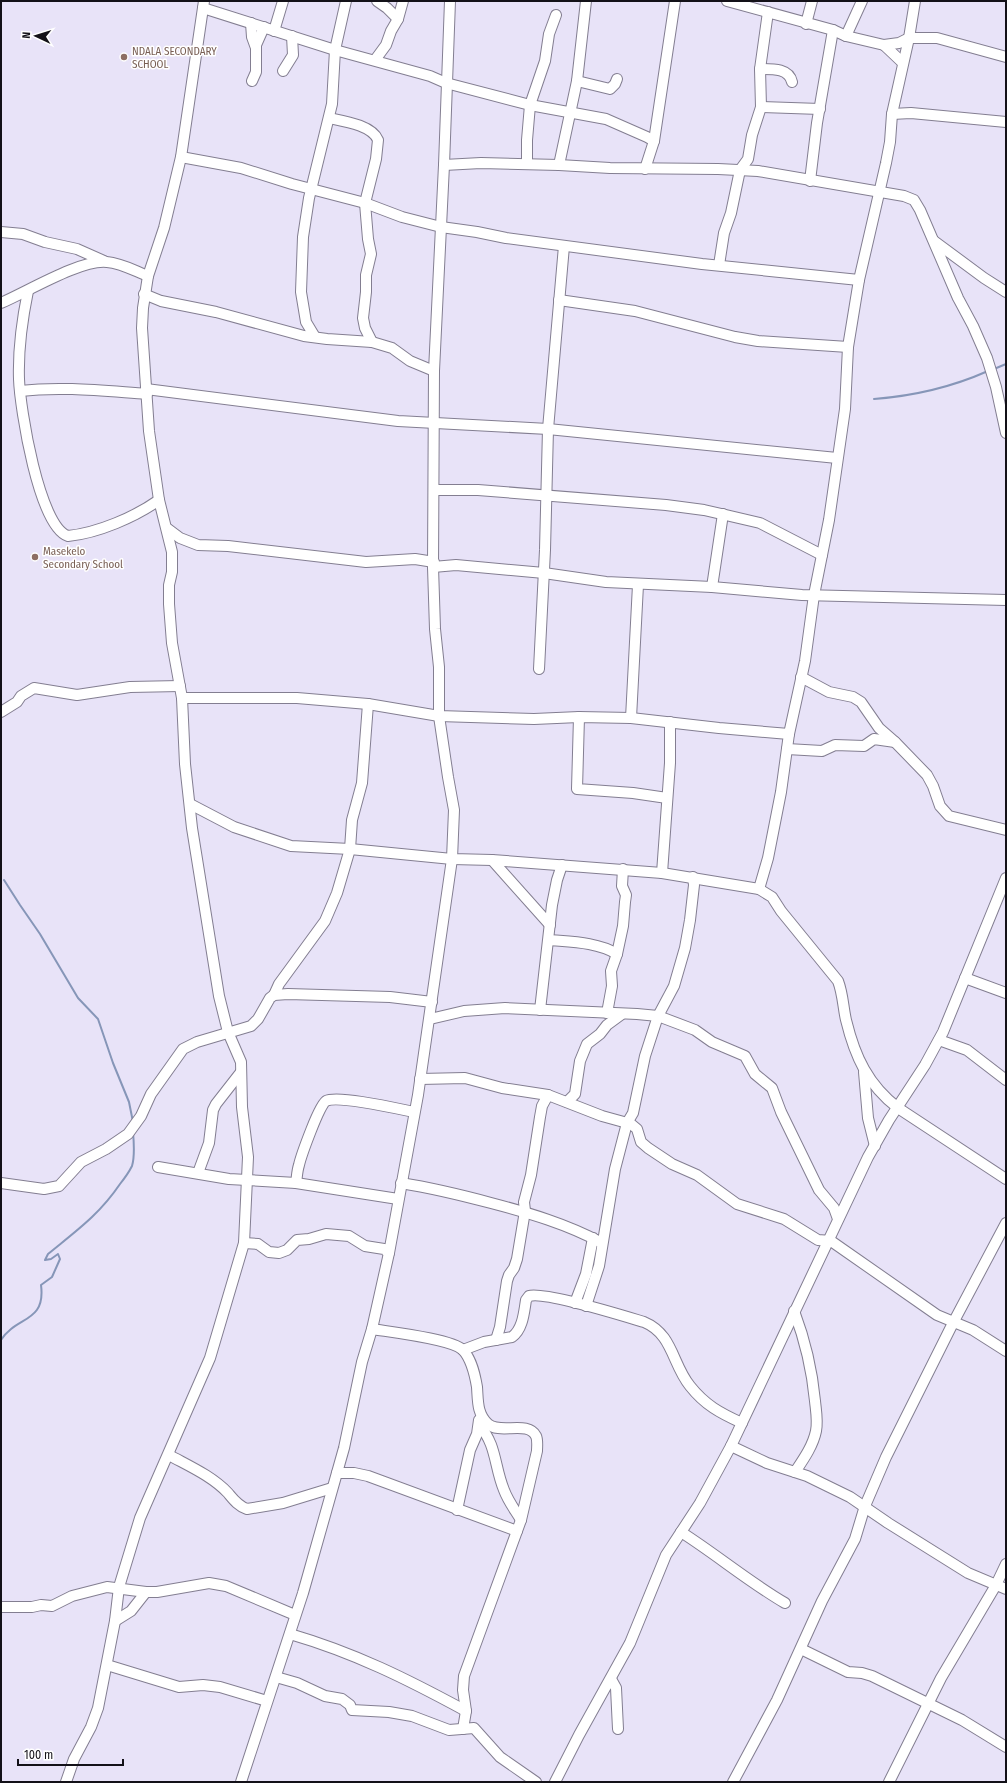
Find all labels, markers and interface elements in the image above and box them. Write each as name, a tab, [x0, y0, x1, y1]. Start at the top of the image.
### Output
north arrow	[16, 16, 56, 56]
text: N	[20, 32, 33, 39]
place label: NDALA SECONDARY SCHOOL	[132, 45, 217, 71]
marker: NDALA SECONDARY SCHOOL	[119, 52, 129, 62]
place label: Masekelo Secondary School	[43, 545, 123, 571]
marker: Masekelo Secondary School	[30, 552, 40, 562]
scale bar	[18, 1741, 123, 1767]
text: 100 m	[24, 1748, 53, 1762]

